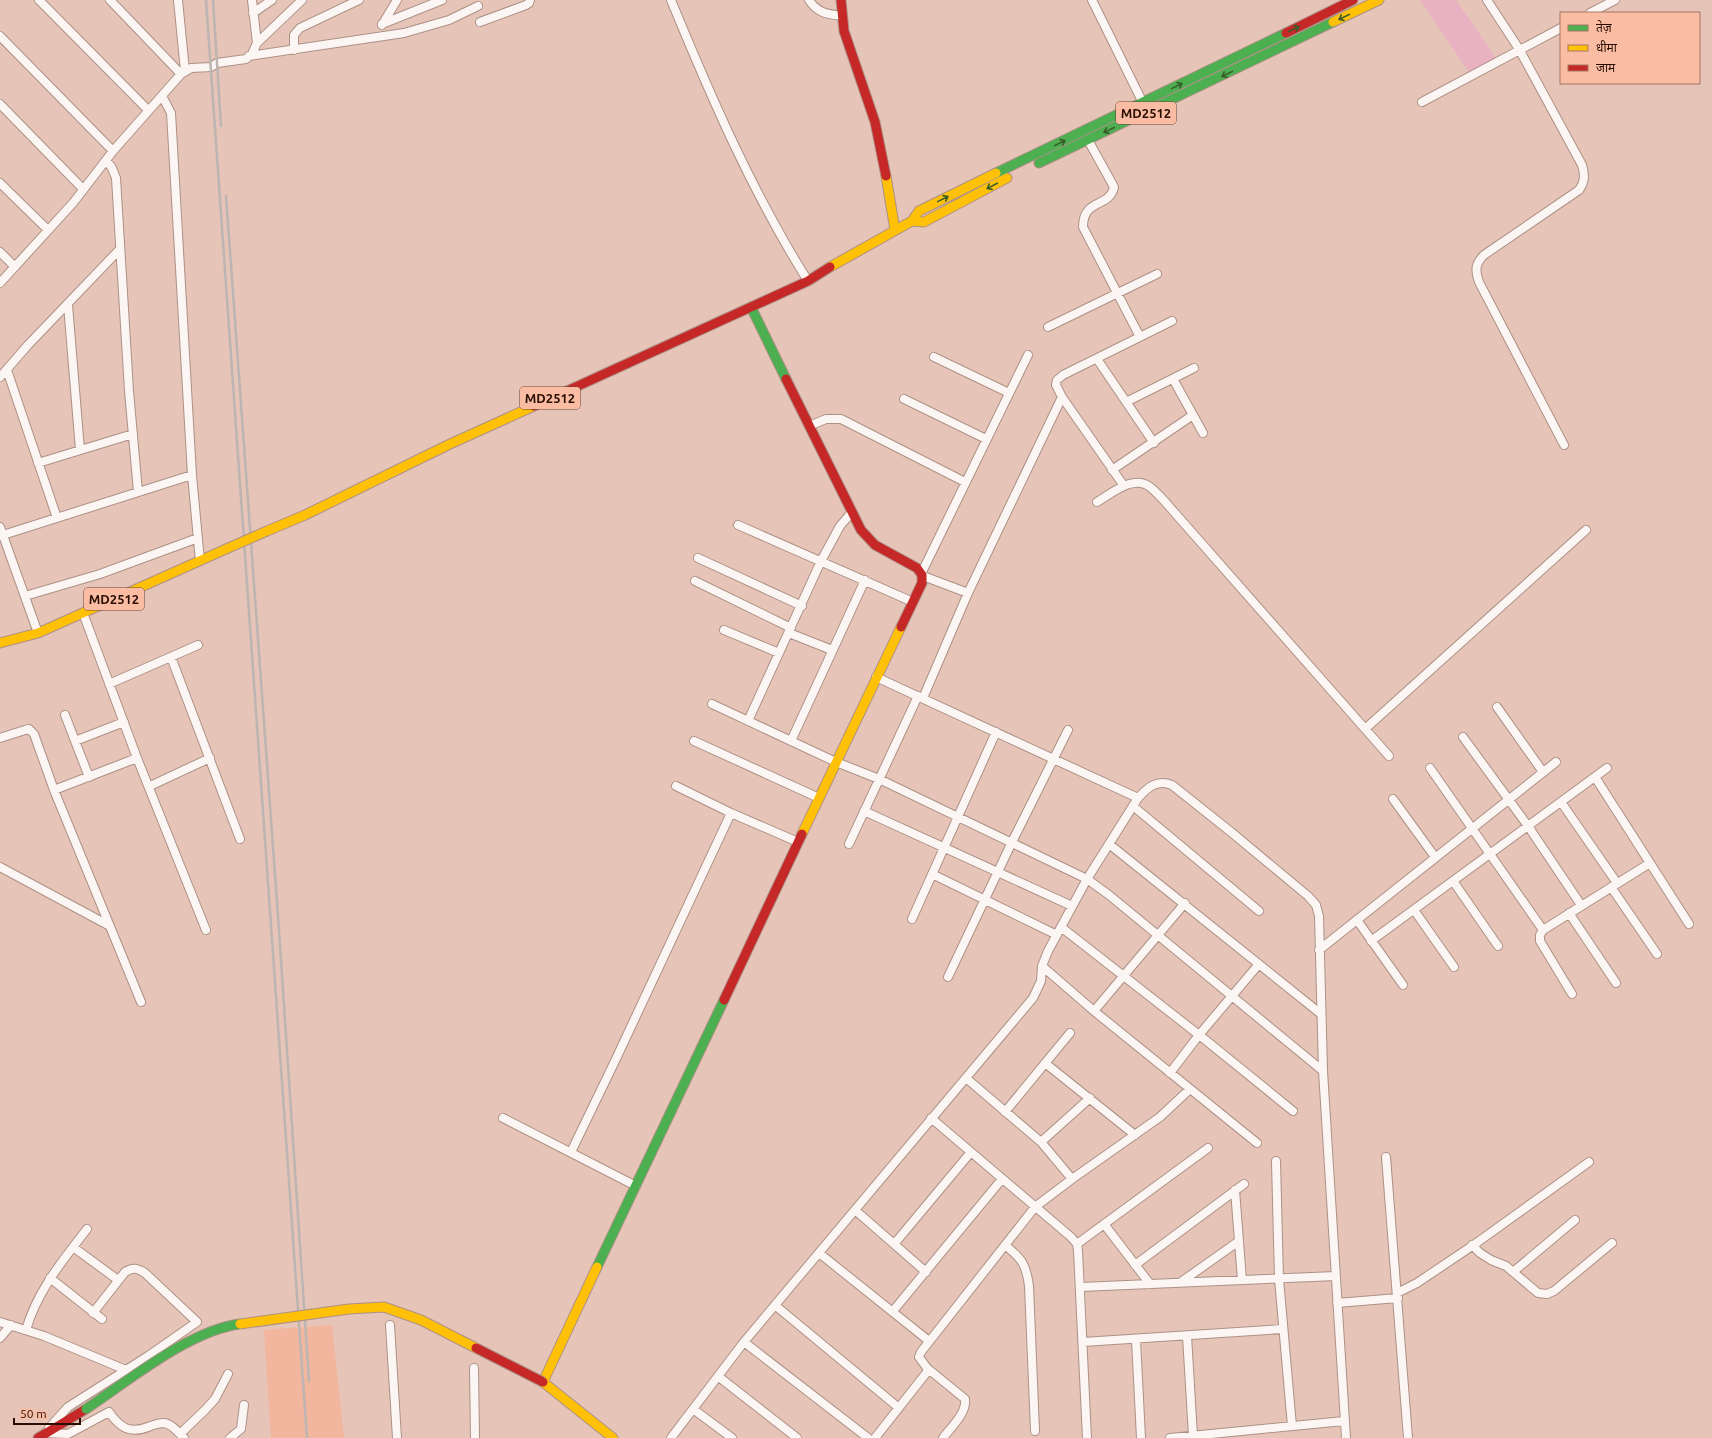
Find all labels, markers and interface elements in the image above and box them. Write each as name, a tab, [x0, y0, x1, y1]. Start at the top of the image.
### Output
legend	[1560, 12, 1700, 84]
one-way arrow	[1338, 14, 1350, 21]
text: तेज़	[1596, 20, 1613, 34]
one-way arrow	[1288, 25, 1300, 32]
text: धीमा	[1596, 40, 1618, 54]
text: जाम	[1596, 61, 1616, 74]
one-way arrow	[1221, 71, 1233, 78]
one-way arrow	[1171, 82, 1183, 89]
road number: MD2512	[1116, 102, 1176, 124]
one-way arrow	[1104, 127, 1116, 134]
one-way arrow	[1054, 139, 1066, 146]
one-way arrow	[986, 182, 998, 190]
one-way arrow	[937, 195, 949, 202]
road number: MD2512	[520, 387, 580, 409]
road number: MD2512	[84, 588, 144, 610]
scale bar	[14, 1400, 80, 1426]
text: 50 m	[20, 1407, 47, 1420]

